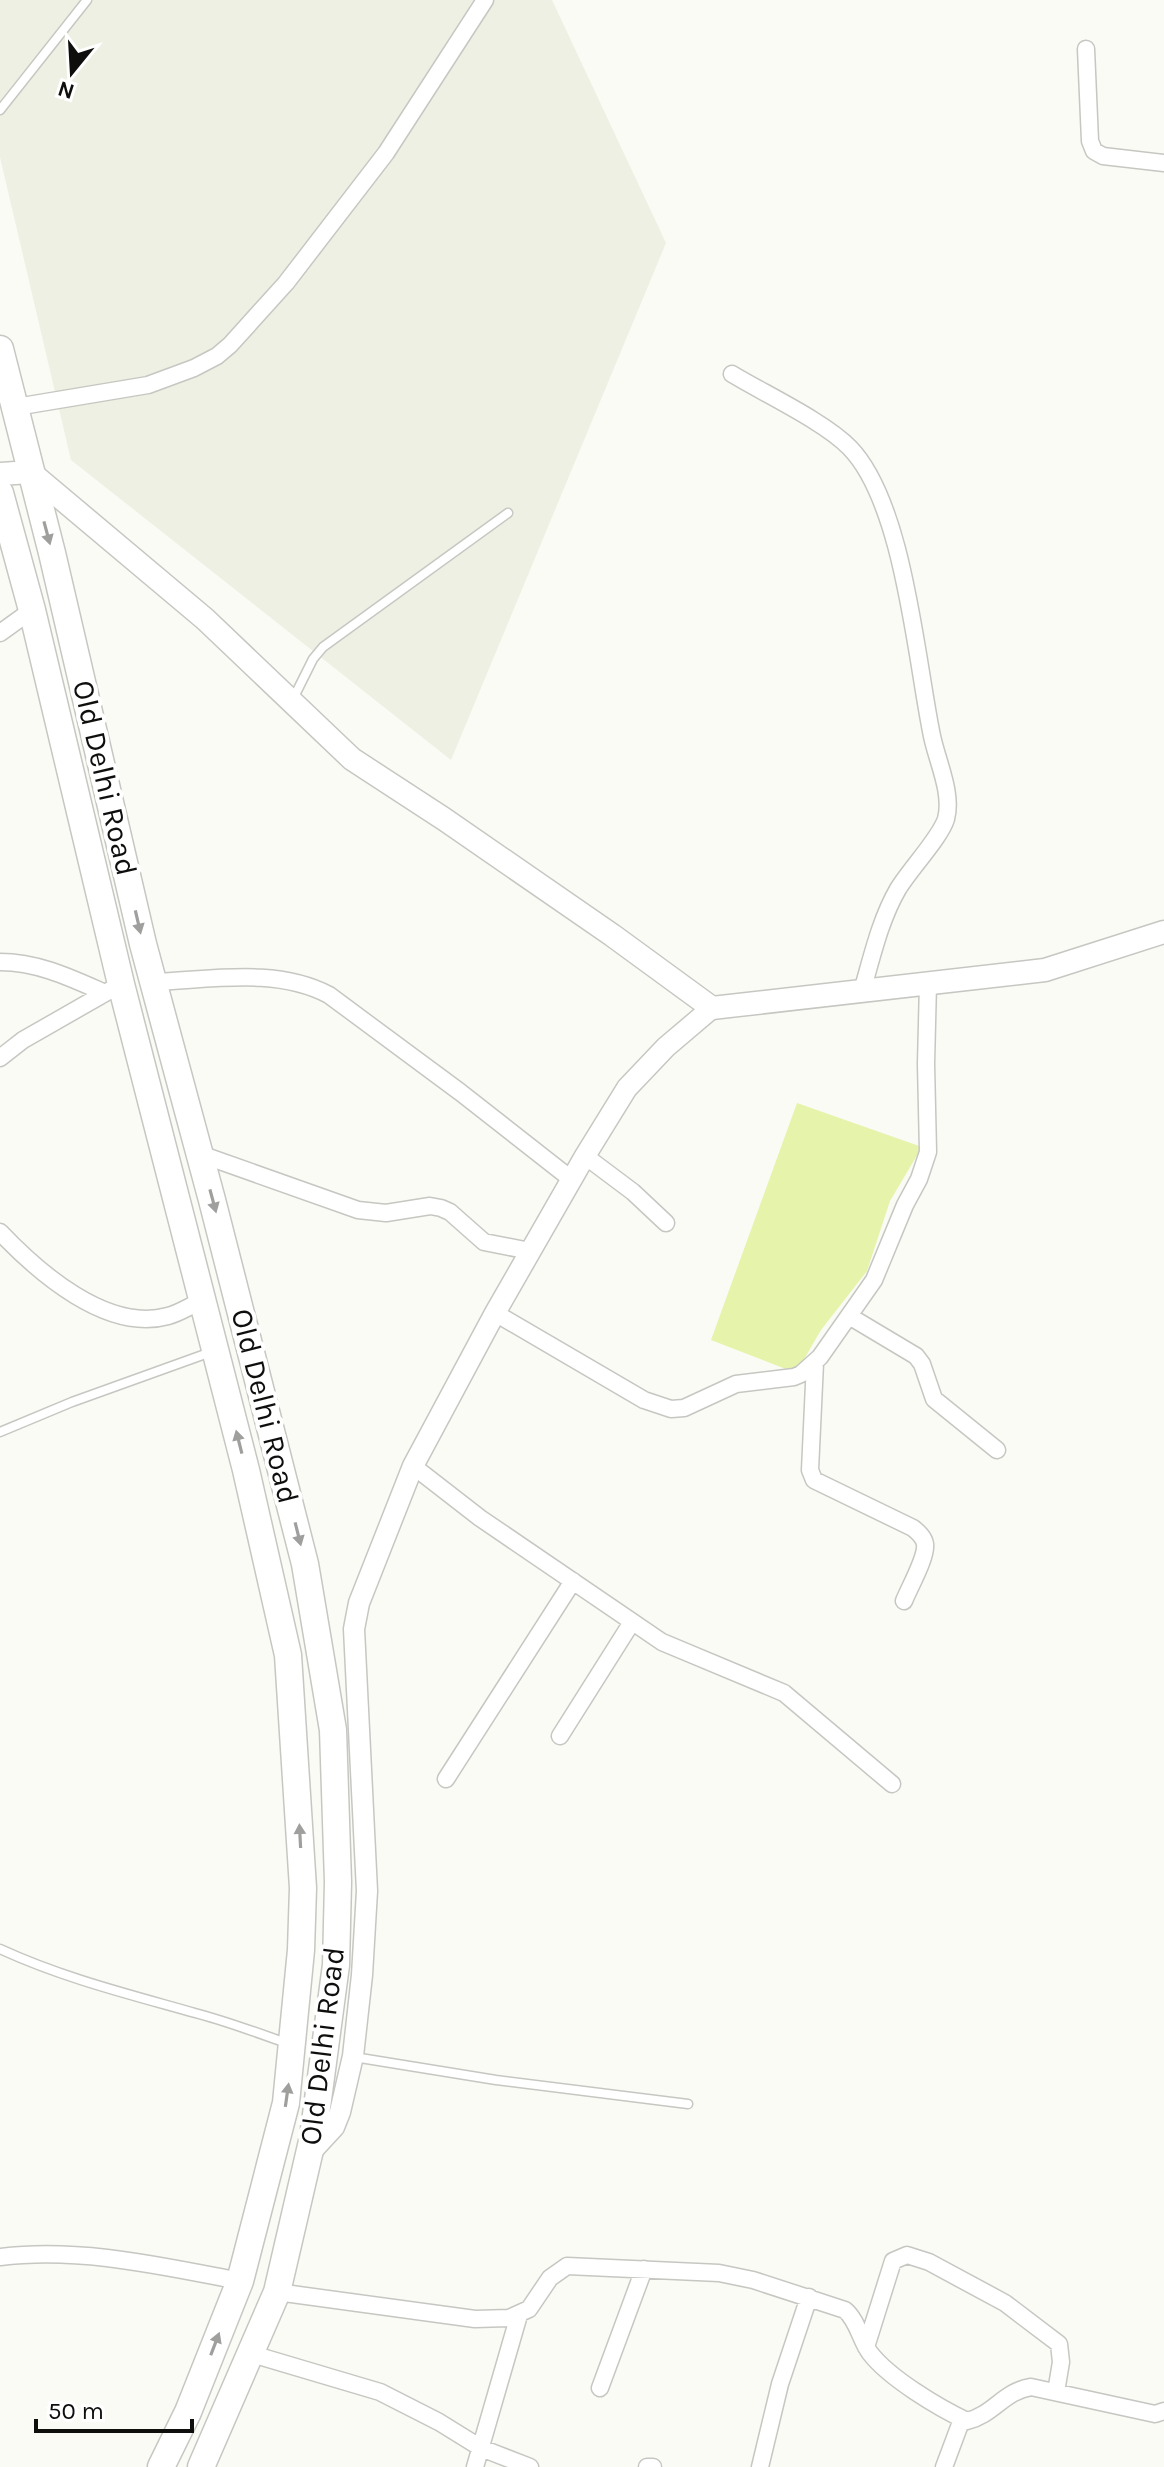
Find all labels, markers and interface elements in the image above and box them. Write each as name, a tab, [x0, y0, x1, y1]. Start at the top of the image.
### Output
north arrow	[32, 32, 112, 112]
text: N	[55, 75, 78, 105]
one-way arrow	[41, 521, 54, 545]
street label: Old Delhi Road	[65, 677, 145, 879]
one-way arrow	[132, 910, 145, 935]
one-way arrow	[207, 1188, 219, 1213]
street label: Old Delhi Road	[223, 1305, 307, 1507]
one-way arrow	[233, 1429, 245, 1454]
one-way arrow	[292, 1521, 304, 1546]
one-way arrow	[293, 1823, 306, 1848]
street label: Old Delhi Road	[292, 1945, 352, 2147]
one-way arrow	[281, 2082, 294, 2107]
one-way arrow	[208, 2332, 221, 2356]
scale bar	[36, 2383, 192, 2433]
text: 50 m	[48, 2397, 104, 2425]

